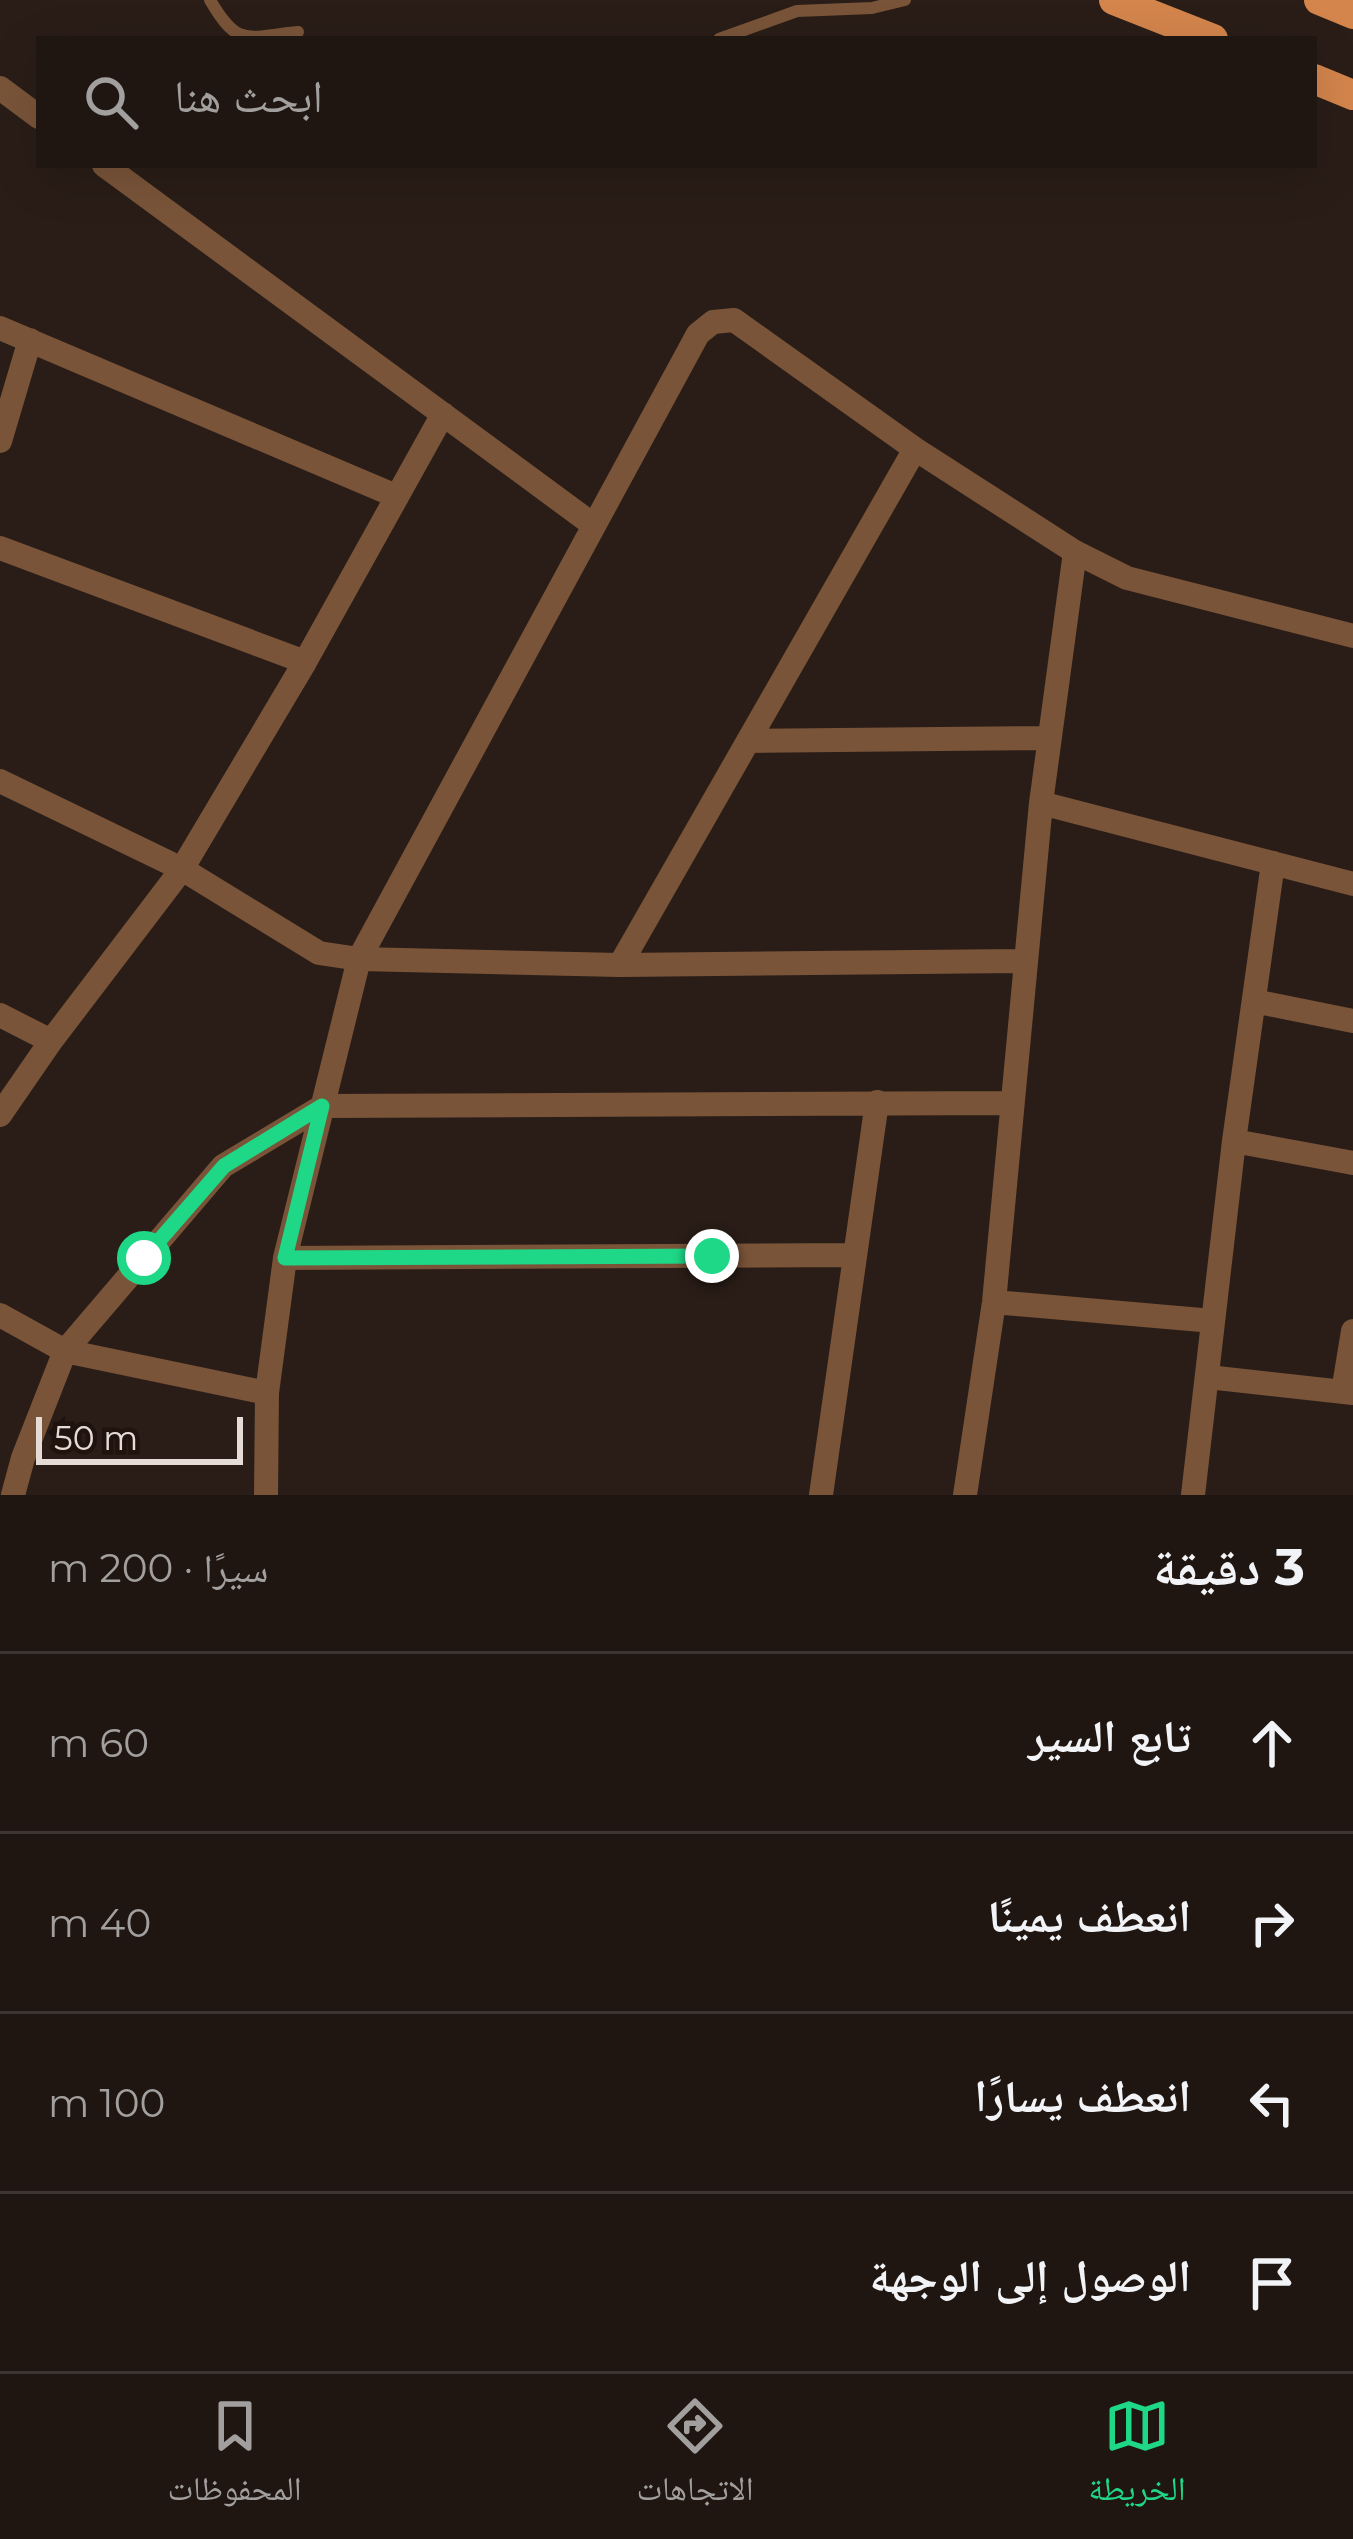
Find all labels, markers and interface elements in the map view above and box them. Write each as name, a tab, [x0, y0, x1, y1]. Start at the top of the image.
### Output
search box	[36, 36, 1317, 168]
text: ابحث هنا	[174, 68, 323, 123]
icon: search	[78, 69, 144, 135]
route end	[685, 1229, 739, 1283]
route start	[117, 1231, 171, 1285]
scale bar	[36, 1411, 243, 1464]
text: 50 m	[54, 1418, 138, 1458]
text: 3 دقيقة	[1153, 1536, 1305, 1598]
text: سيرًا · 200 m	[48, 1544, 268, 1592]
text: تابع السير	[1028, 1708, 1191, 1763]
icon: ahead	[1239, 1710, 1305, 1776]
text: 60 m	[48, 1719, 149, 1767]
text: انعطف يمينًا	[987, 1888, 1191, 1943]
icon: right	[1239, 1890, 1305, 1956]
text: 40 m	[48, 1899, 151, 1947]
text: انعطف يسارًا	[974, 2068, 1191, 2123]
icon: left	[1239, 2070, 1305, 2136]
text: 100 m	[48, 2079, 165, 2127]
text: الوصول إلى الوجهة	[870, 2248, 1191, 2303]
icon: arrive	[1239, 2250, 1305, 2316]
tab: المحفوظات	[167, 2393, 302, 2521]
tab: الاتجاهات	[636, 2393, 754, 2521]
tab: الخريطة	[1088, 2393, 1186, 2521]

